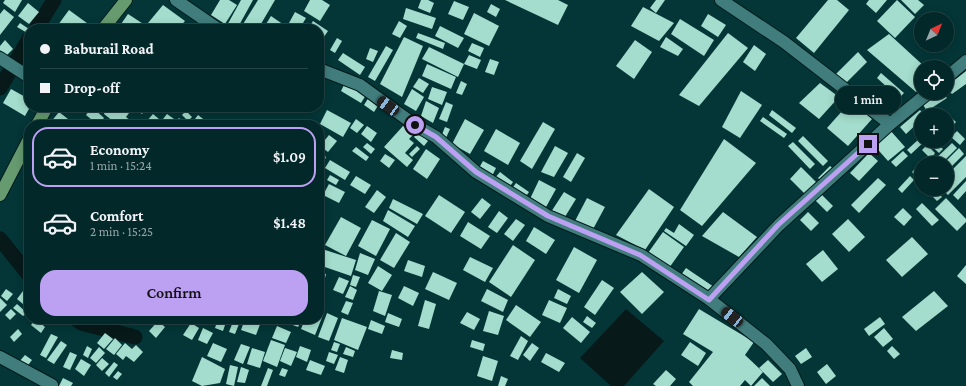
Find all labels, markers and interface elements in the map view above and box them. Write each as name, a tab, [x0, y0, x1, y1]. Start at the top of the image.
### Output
north arrow	[914, 12, 954, 52]
map controls	[914, 12, 954, 196]
text: Baburail Road	[64, 41, 154, 57]
button: locate	[914, 60, 954, 100]
text: Drop-off	[64, 80, 120, 96]
callout: 1 min	[835, 86, 901, 114]
text: 1 min	[854, 92, 882, 107]
car	[375, 94, 401, 118]
button: +	[914, 108, 954, 148]
route start	[406, 116, 424, 134]
route end	[859, 135, 877, 153]
icon: car	[42, 139, 78, 175]
text: Economy	[90, 142, 149, 158]
text: $1.09	[273, 149, 306, 165]
button: −	[914, 156, 954, 196]
text: 1 min · 15:24	[90, 158, 152, 173]
icon: car	[42, 205, 78, 241]
text: Comfort	[90, 208, 144, 224]
text: $1.48	[273, 215, 306, 231]
text: 2 min · 15:25	[90, 224, 153, 239]
button: Confirm	[40, 270, 308, 316]
car	[719, 305, 745, 329]

